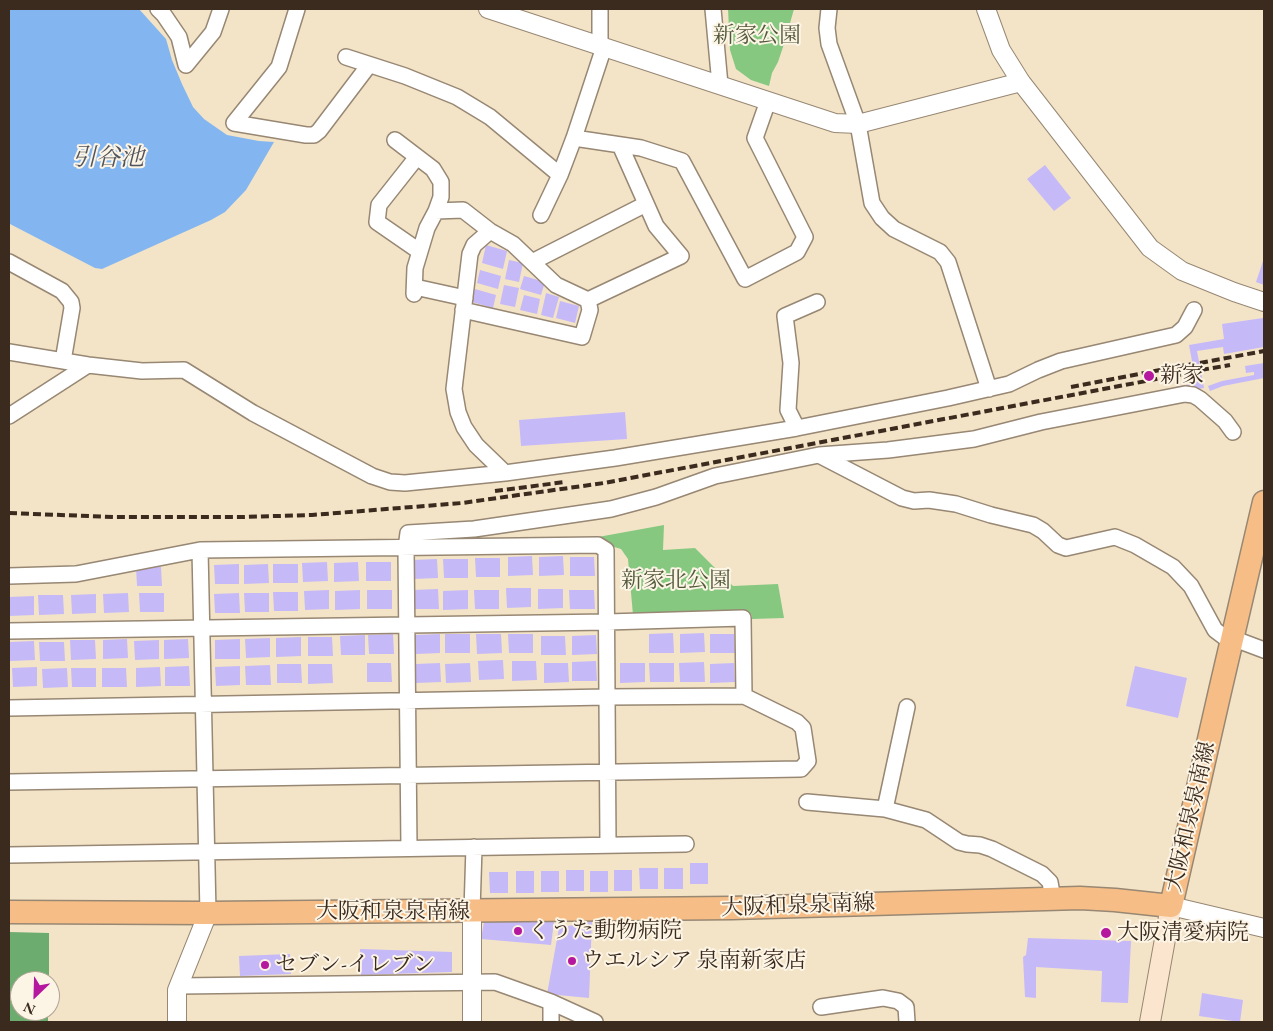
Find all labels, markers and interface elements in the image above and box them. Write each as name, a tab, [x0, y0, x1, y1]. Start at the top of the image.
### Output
park label: 新家公園	[713, 23, 801, 49]
water label: 引谷池	[72, 144, 144, 172]
place label: 新家	[1160, 363, 1204, 389]
marker: 新家	[1142, 369, 1156, 383]
park label: 新家北公園	[621, 568, 731, 594]
street label: 大阪和泉泉南線	[1161, 739, 1221, 895]
street label: 大阪和泉泉南線	[721, 890, 875, 922]
street label: 大阪和泉泉南線	[316, 899, 470, 925]
place label: くうた動物病院	[528, 918, 682, 944]
place label: 大阪清愛病院	[1117, 920, 1249, 946]
marker: くうた動物病院	[512, 925, 524, 937]
marker: 大阪清愛病院	[1099, 926, 1113, 940]
place label: ウエルシア 泉南新家店	[582, 948, 806, 974]
place label: セブン-イレブン	[275, 952, 435, 978]
marker: ウエルシア 泉南新家店	[566, 955, 578, 967]
marker: セブン-イレブン	[259, 959, 271, 971]
north arrow	[10, 971, 60, 1021]
text: N	[20, 998, 38, 1019]

